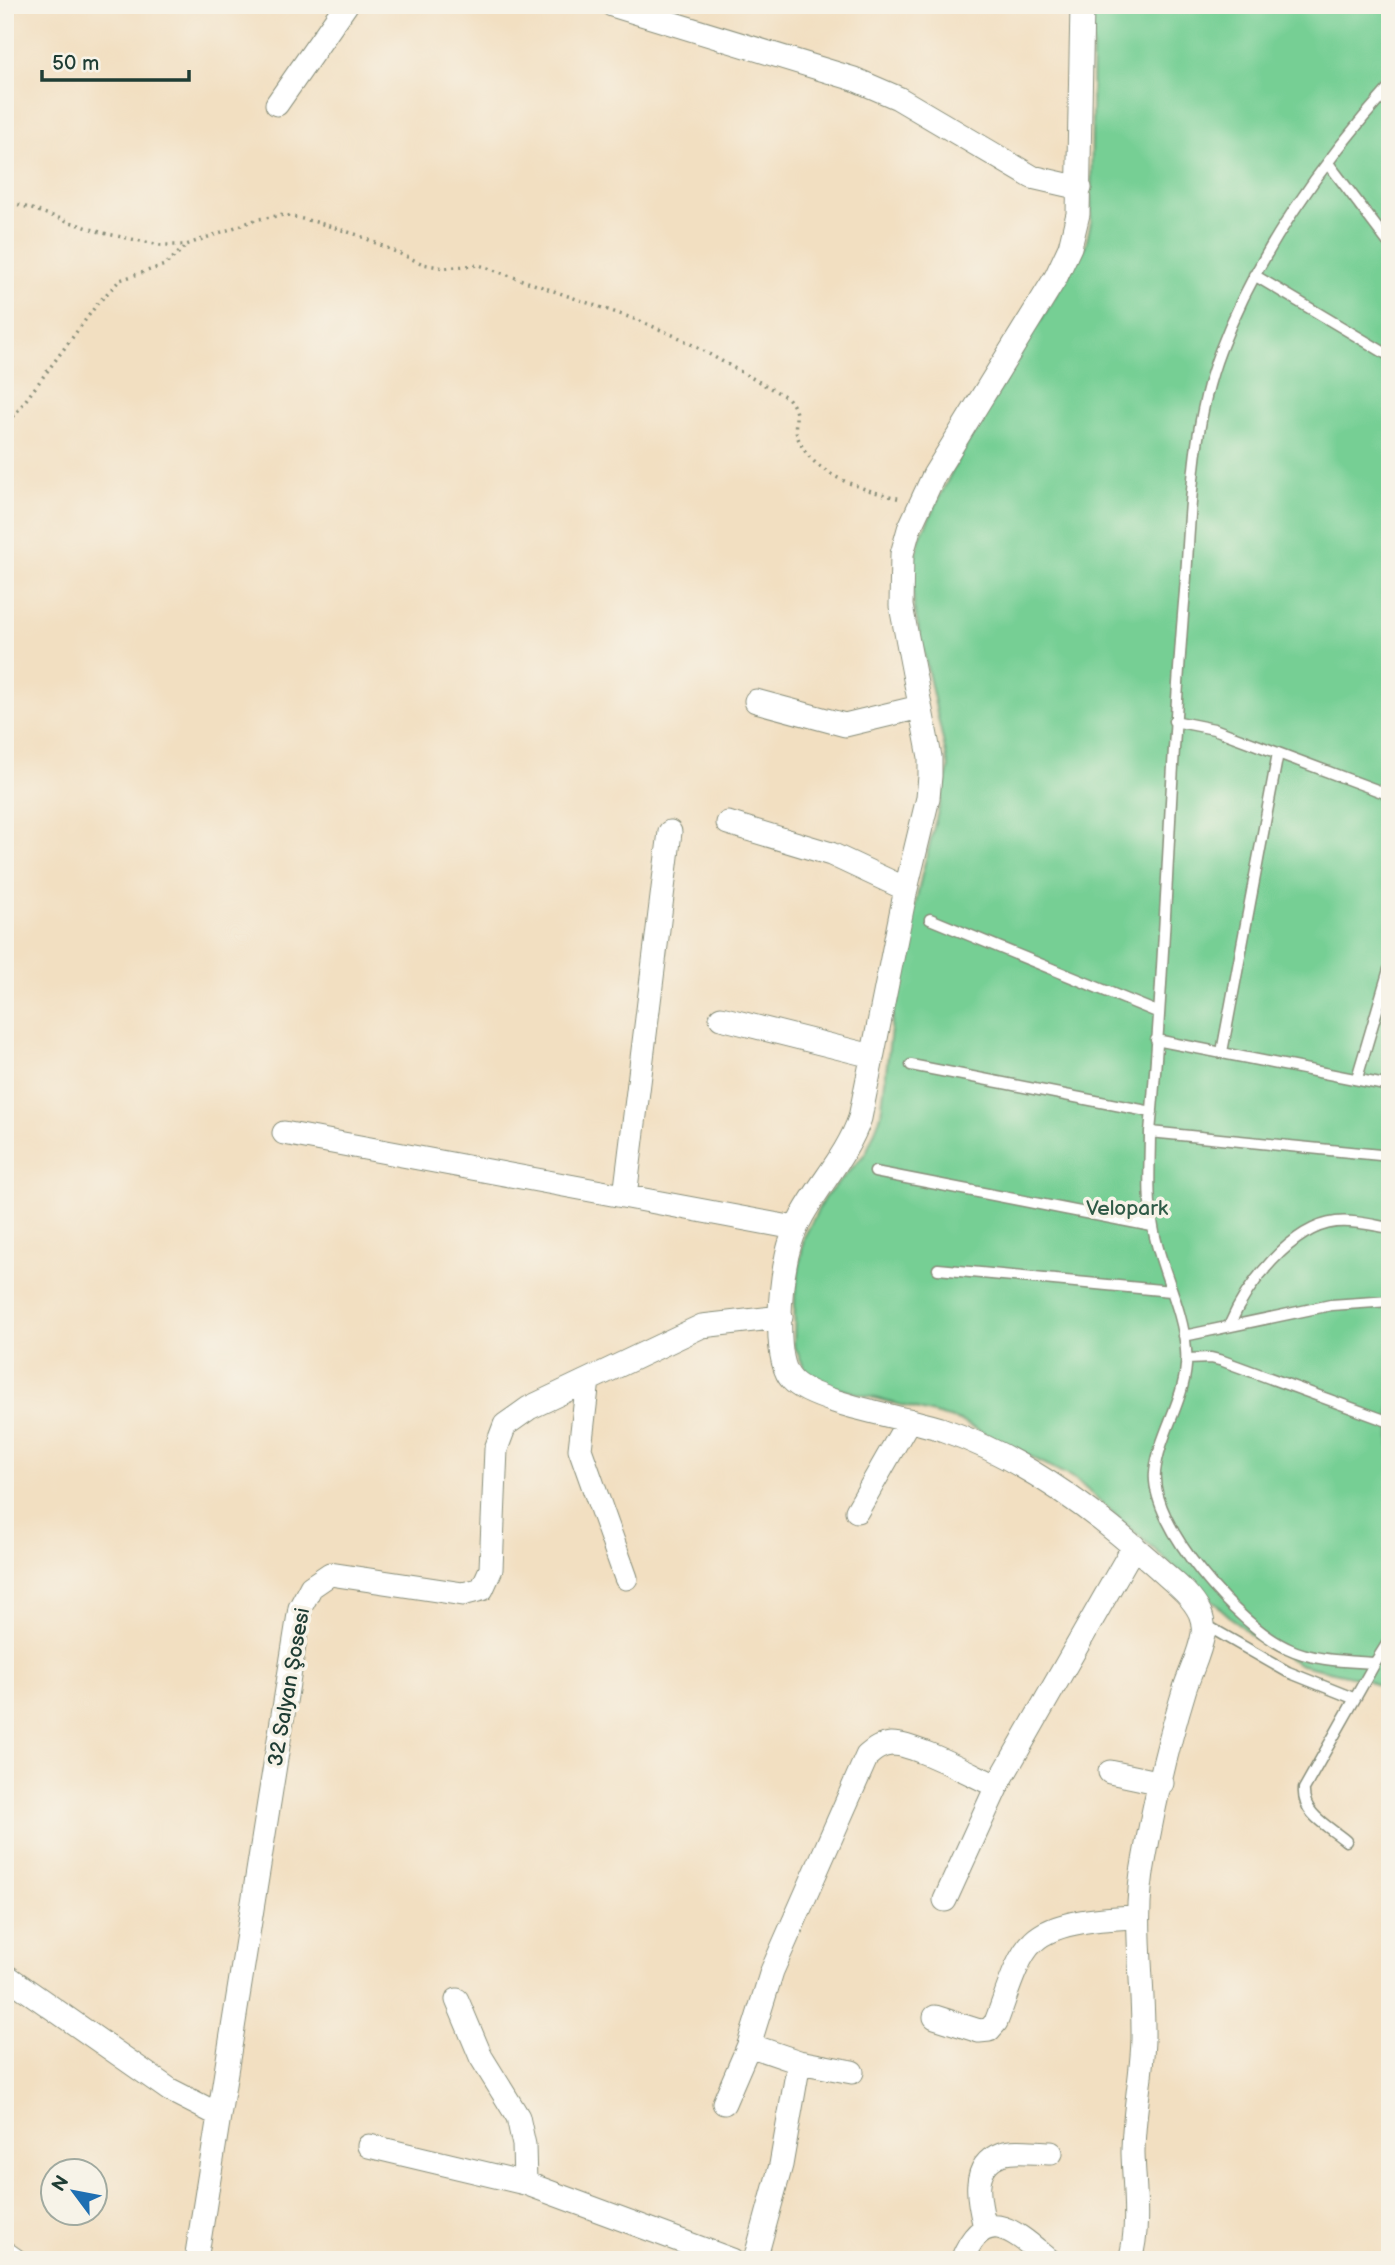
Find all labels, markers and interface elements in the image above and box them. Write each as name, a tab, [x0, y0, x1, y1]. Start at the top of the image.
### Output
scale bar	[42, 38, 189, 82]
text: 50 m	[52, 51, 99, 76]
park label: Velopark	[1086, 1196, 1169, 1221]
street label: 32 Salyan Şosesi	[263, 1606, 315, 1768]
north arrow	[38, 2156, 108, 2226]
text: N	[47, 2172, 74, 2196]

